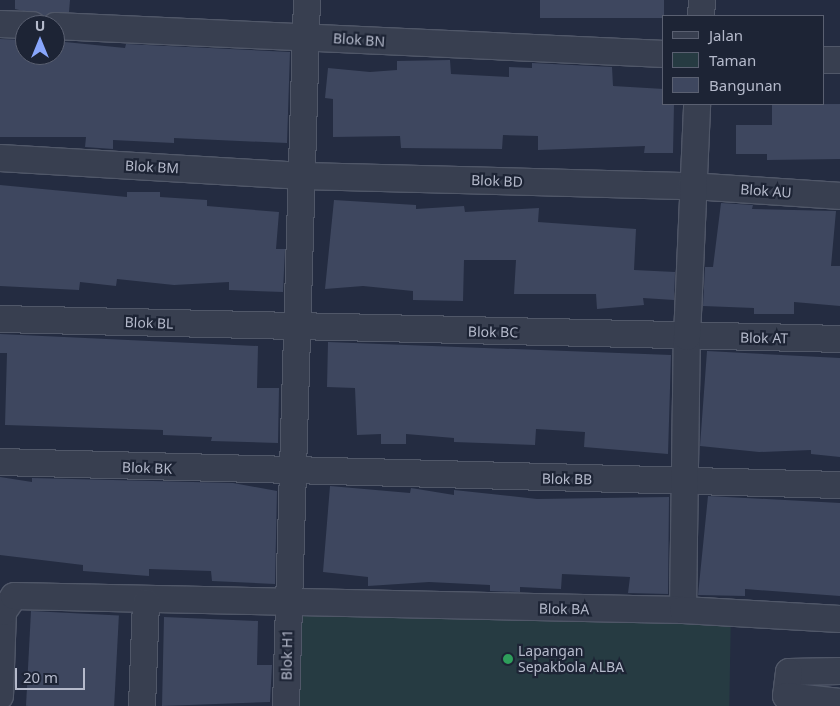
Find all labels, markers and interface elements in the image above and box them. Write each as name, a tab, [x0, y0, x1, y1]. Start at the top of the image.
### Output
north arrow	[15, 15, 65, 65]
legend	[662, 15, 825, 105]
text: U	[35, 16, 45, 35]
text: Jalan	[709, 25, 743, 45]
street label: Blok BN	[332, 30, 386, 50]
text: Taman	[709, 50, 756, 70]
text: Bangunan	[709, 75, 782, 95]
street label: Blok BM	[125, 157, 179, 177]
street label: Blok BD	[471, 172, 523, 190]
street label: Blok AU	[740, 181, 792, 201]
street label: Blok BL	[124, 314, 174, 332]
street label: Blok BC	[468, 323, 518, 341]
street label: Blok AT	[740, 329, 788, 347]
street label: Blok BK	[122, 459, 172, 477]
street label: Blok BB	[542, 470, 592, 488]
street label: Blok BA	[539, 600, 589, 618]
street label: Blok H1	[278, 630, 296, 680]
place label: Lapangan Sepakbola ALBA	[518, 643, 624, 676]
marker: Lapangan Sepakbola ALBA	[502, 653, 514, 665]
scale bar	[18, 658, 88, 690]
text: 20 m	[23, 667, 58, 687]

